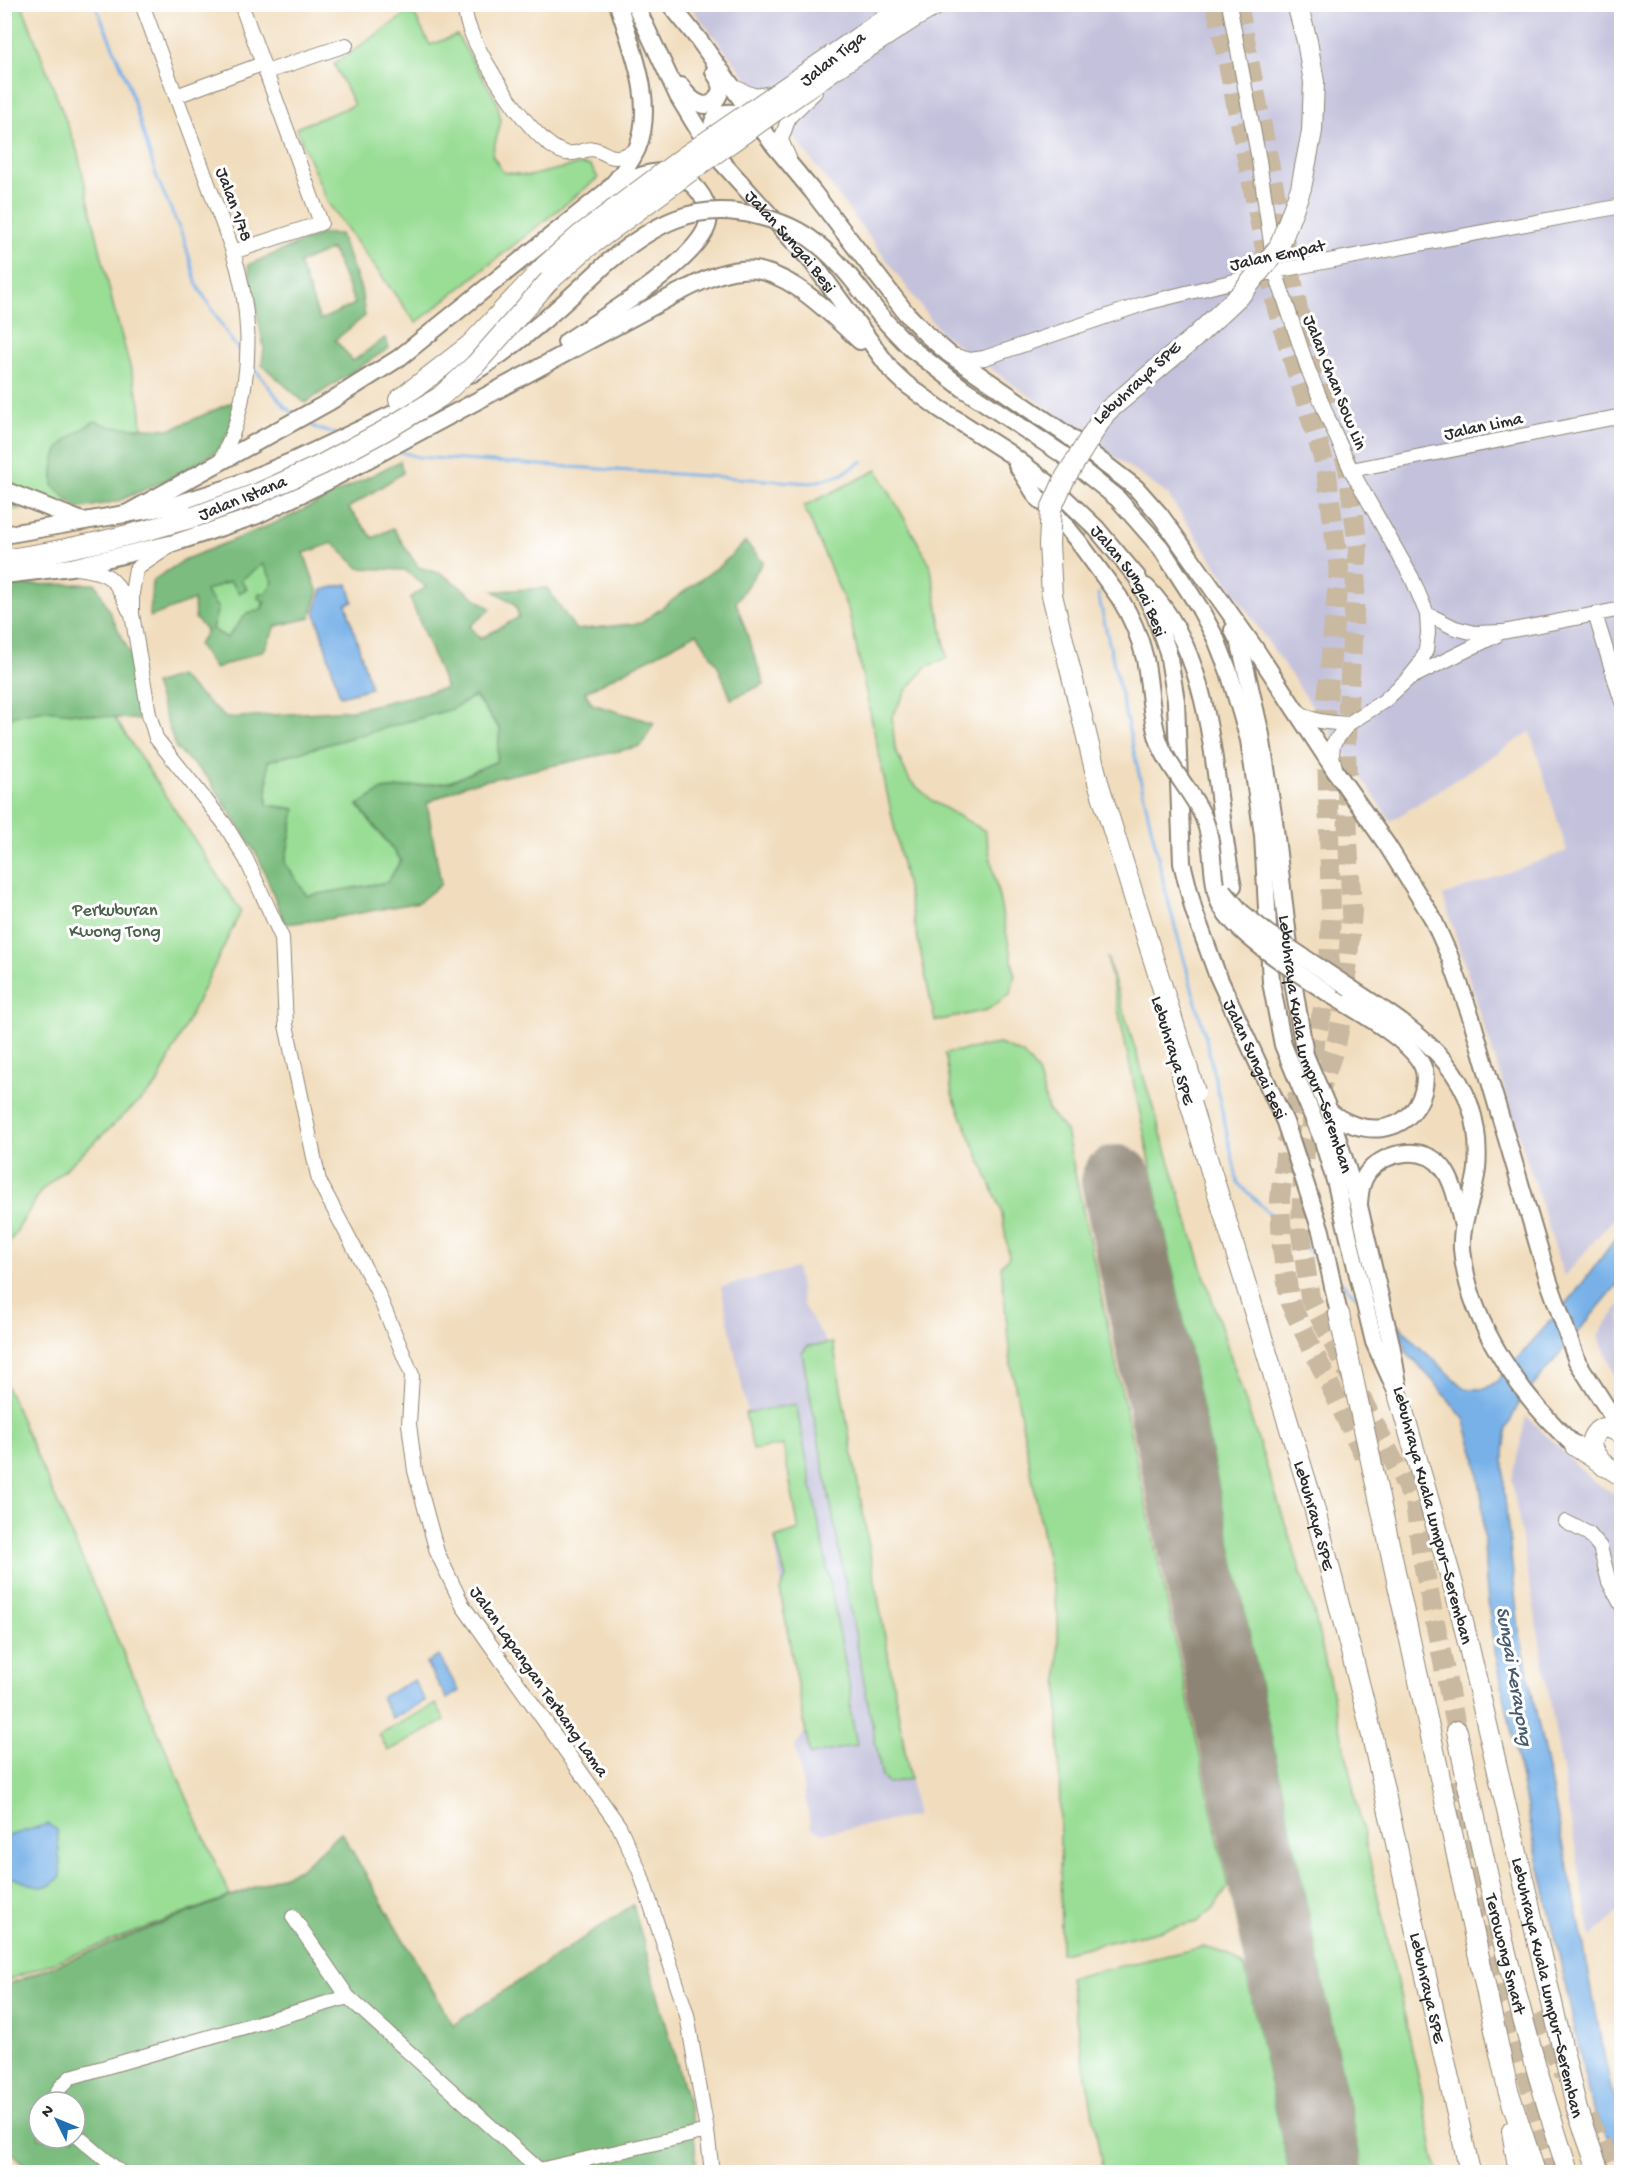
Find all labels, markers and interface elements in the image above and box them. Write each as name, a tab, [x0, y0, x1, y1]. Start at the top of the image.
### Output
street label: Jalan Tiga	[797, 27, 871, 92]
street label: Jalan 1/78	[210, 165, 256, 245]
street label: Jalan Sungai Besi	[739, 187, 839, 298]
street label: Jalan Empat	[1228, 236, 1329, 277]
street label: Jalan Chan Sow Lin	[1297, 312, 1370, 454]
street label: Lebuhraya SPE	[1089, 337, 1187, 430]
street label: Jalan Lima	[1442, 409, 1526, 446]
street label: Jalan Istana	[196, 472, 291, 526]
street label: Jalan Sungai Besi	[1085, 522, 1170, 640]
park label: Perkuburan Kwong Tong	[69, 901, 161, 943]
street label: Lebuhraya Kuala Lumpur–Seremban	[1272, 914, 1356, 1177]
street label: Lebuhraya SPE	[1145, 994, 1198, 1108]
street label: Jalan Sungai Besi	[1217, 997, 1290, 1123]
street label: Lebuhraya Kuala Lumpur–Seremban	[1387, 1384, 1476, 1647]
street label: Lebuhraya SPE	[1287, 1459, 1338, 1573]
street label: Jalan Lapangan Terbang Lama	[464, 1583, 612, 1783]
water label: Sungai Kerayong	[1489, 1606, 1536, 1749]
street label: Lebuhraya Kuala Lumpur–Seremban	[1505, 1856, 1587, 2121]
street label: Terowong Smart	[1479, 1891, 1530, 2018]
street label: Lebuhraya SPE	[1403, 1931, 1449, 2046]
north arrow	[27, 2090, 87, 2150]
text: N	[38, 2101, 59, 2122]

